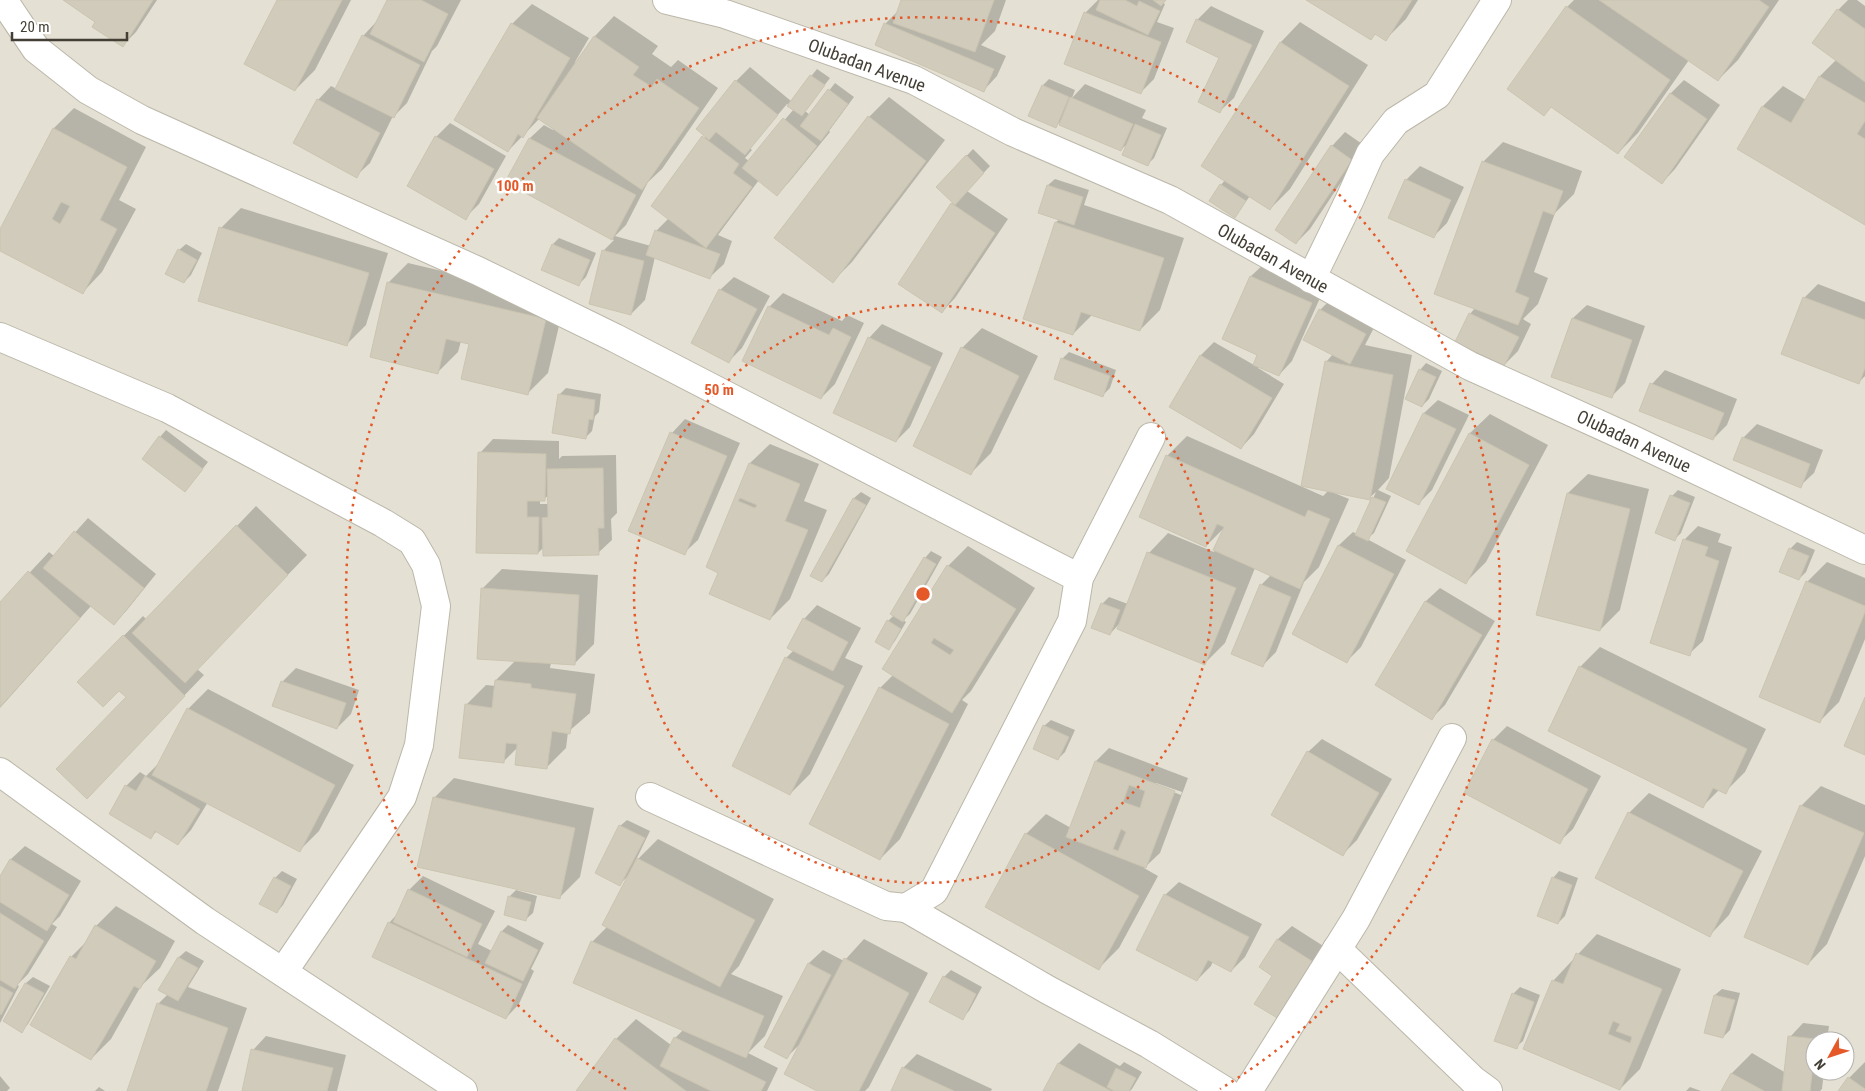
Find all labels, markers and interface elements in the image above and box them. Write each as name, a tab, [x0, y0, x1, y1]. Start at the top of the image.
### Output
scale bar	[12, 10, 128, 42]
text: 20 m	[20, 18, 50, 36]
street label: Olubadan Avenue	[805, 34, 929, 96]
text: 100 m	[496, 177, 534, 195]
street label: Olubadan Avenue	[1214, 219, 1332, 297]
text: 50 m	[704, 381, 734, 399]
street label: Olubadan Avenue	[1574, 405, 1694, 477]
centre of rings	[914, 585, 932, 603]
north arrow	[1805, 1031, 1855, 1081]
text: N	[1811, 1056, 1829, 1073]

